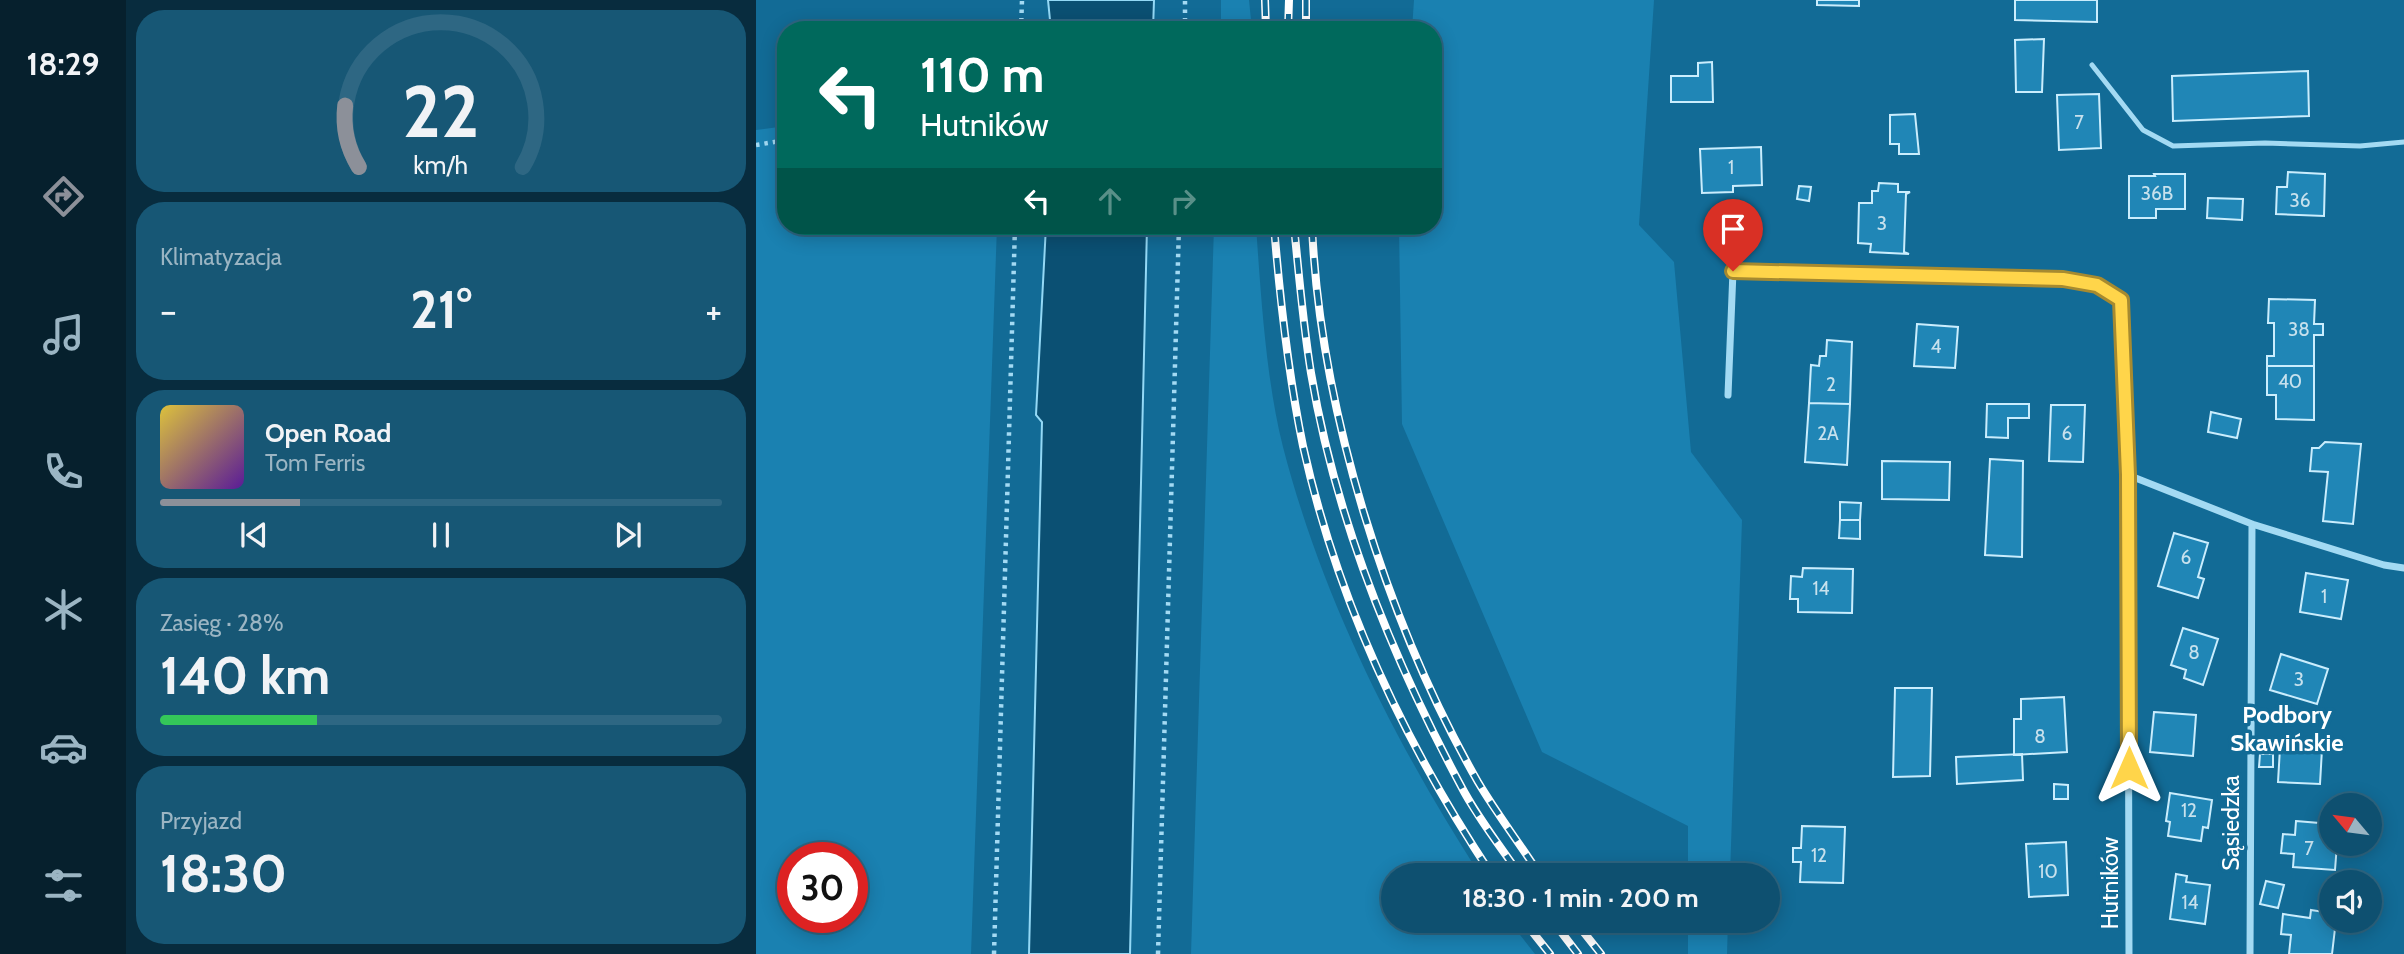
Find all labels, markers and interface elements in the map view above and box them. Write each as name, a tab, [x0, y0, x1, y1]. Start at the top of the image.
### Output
text: 18:29	[26, 44, 100, 83]
text: 110 m	[920, 45, 1044, 104]
icon: left	[805, 49, 896, 140]
text: 22	[402, 67, 480, 155]
text: Hutników	[920, 105, 1049, 144]
house number: 7	[2074, 111, 2084, 134]
text: km/h	[414, 150, 468, 180]
house number: 1	[1728, 156, 1734, 179]
icon: directions	[39, 172, 88, 221]
icon: left	[1018, 182, 1056, 220]
icon: ahead	[1091, 182, 1129, 220]
icon: right	[1164, 182, 1202, 220]
house number: 36B	[2141, 182, 2173, 205]
house number: 36	[2289, 189, 2311, 212]
pin	[1703, 199, 1763, 271]
icon: arrive	[1714, 210, 1752, 248]
house number: 3	[1877, 212, 1887, 235]
text: Klimatyzacja	[160, 243, 282, 271]
text: 21°	[410, 278, 472, 341]
text: −	[160, 287, 177, 334]
text: +	[705, 287, 722, 334]
icon: music	[39, 310, 88, 359]
house number: 38	[2288, 318, 2310, 341]
house number: 4	[1931, 335, 1942, 358]
house number: 40	[2278, 370, 2302, 393]
house number: 2	[1826, 373, 1836, 396]
text: Open Road	[265, 417, 391, 449]
house number: 2A	[1817, 422, 1839, 445]
house number: 6	[2062, 422, 2072, 445]
icon: phone	[39, 447, 88, 496]
text: Tom Ferris	[265, 449, 365, 477]
icon: previous	[235, 516, 273, 554]
icon: pause	[422, 516, 460, 554]
icon: next	[609, 516, 647, 554]
house number: 6	[2181, 546, 2191, 569]
house number: 14	[1812, 577, 1830, 600]
icon: climate	[39, 585, 88, 634]
house number: 1	[2321, 585, 2327, 608]
text: Zasięg · 28%	[160, 609, 284, 637]
house number: 8	[2188, 641, 2200, 664]
text: 140 km	[160, 644, 330, 707]
house number: 3	[2294, 668, 2304, 691]
district label: Podbory Skawińskie	[2230, 700, 2344, 757]
icon: car	[39, 723, 88, 772]
house number: 8	[2034, 725, 2046, 748]
position arrow	[2092, 731, 2166, 805]
street label: Sąsiedzka	[2217, 775, 2245, 871]
north arrow	[2319, 793, 2382, 856]
map controls	[2319, 793, 2382, 933]
house number: 12	[2181, 799, 2197, 822]
text: Przyjazd	[160, 807, 242, 835]
street label: Hutników	[2096, 836, 2124, 929]
house number: 7	[2304, 837, 2314, 860]
text: 18:30	[160, 842, 287, 905]
speed limit sign: 30	[777, 842, 868, 933]
house number: 12	[1811, 844, 1827, 867]
house number: 10	[2038, 860, 2058, 883]
icon: filters	[39, 861, 88, 910]
button: sound	[2319, 870, 2382, 933]
text: 18:30 · 1 min · 200 m	[1462, 882, 1699, 914]
house number: 14	[2181, 891, 2199, 914]

